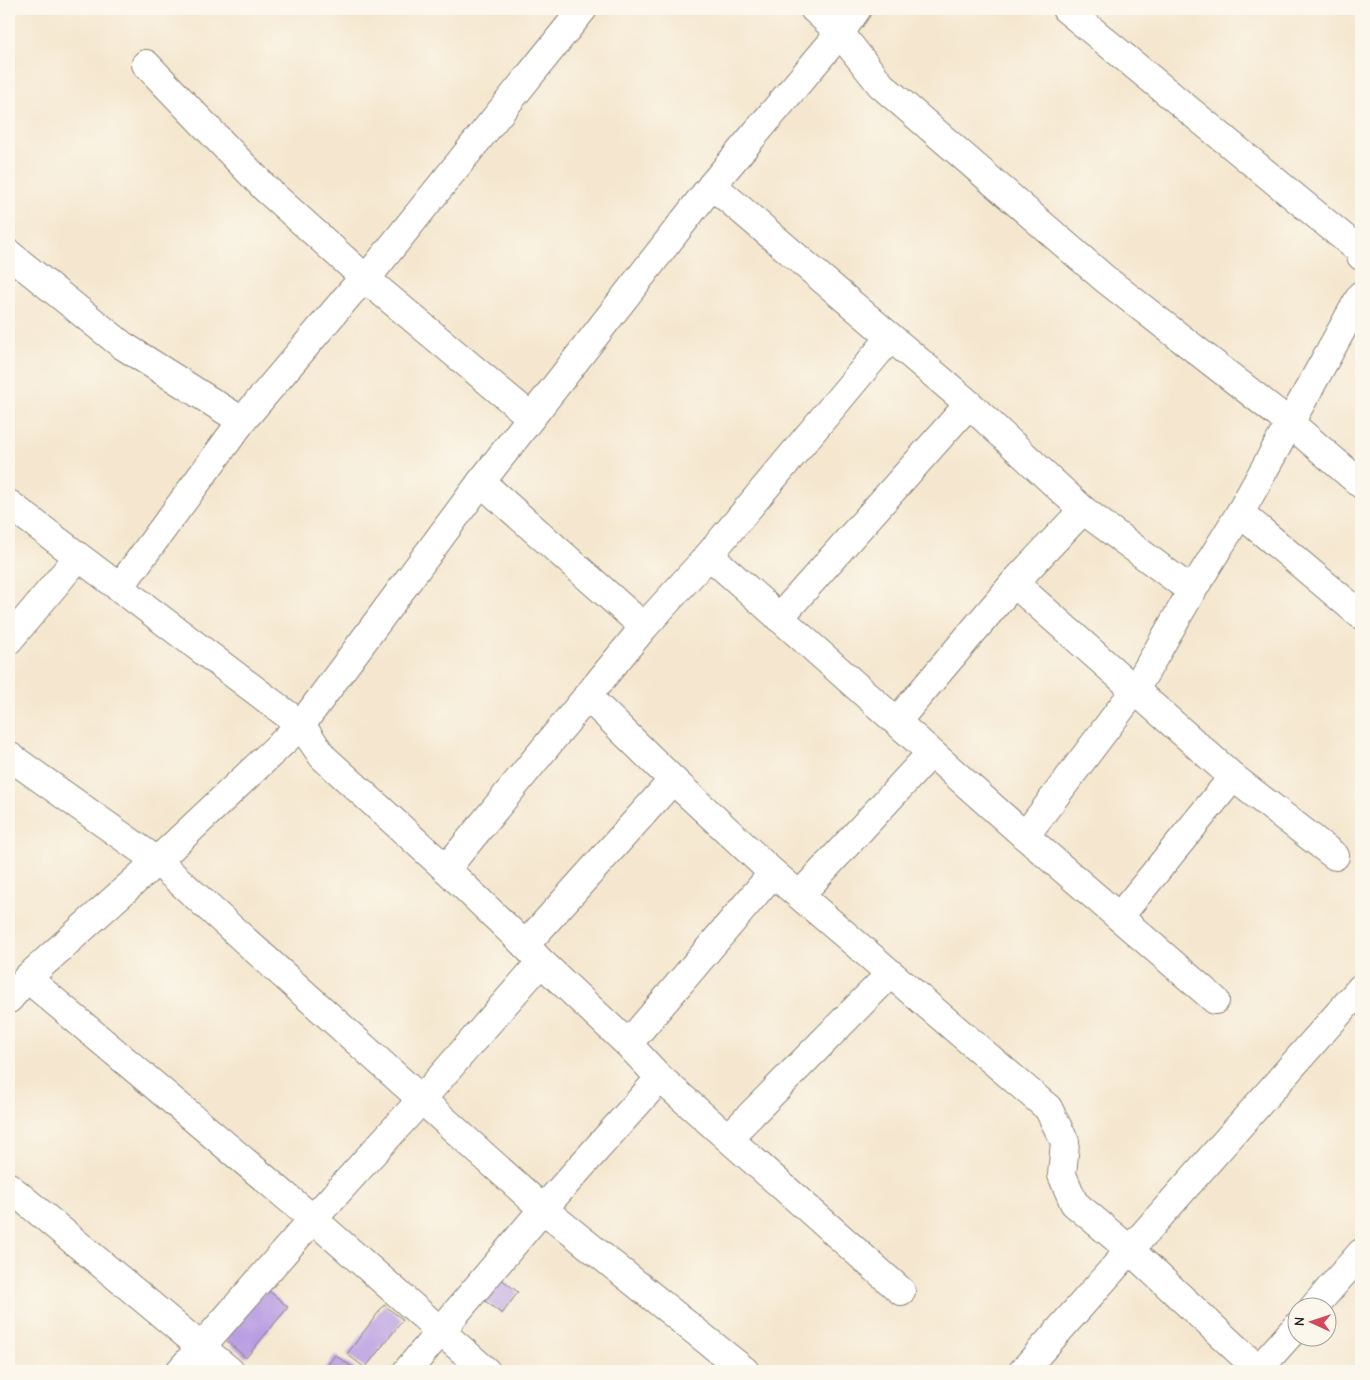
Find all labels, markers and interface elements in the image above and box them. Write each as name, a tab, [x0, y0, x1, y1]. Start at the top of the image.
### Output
north arrow	[1288, 1298, 1338, 1348]
text: N	[1291, 1316, 1308, 1326]

